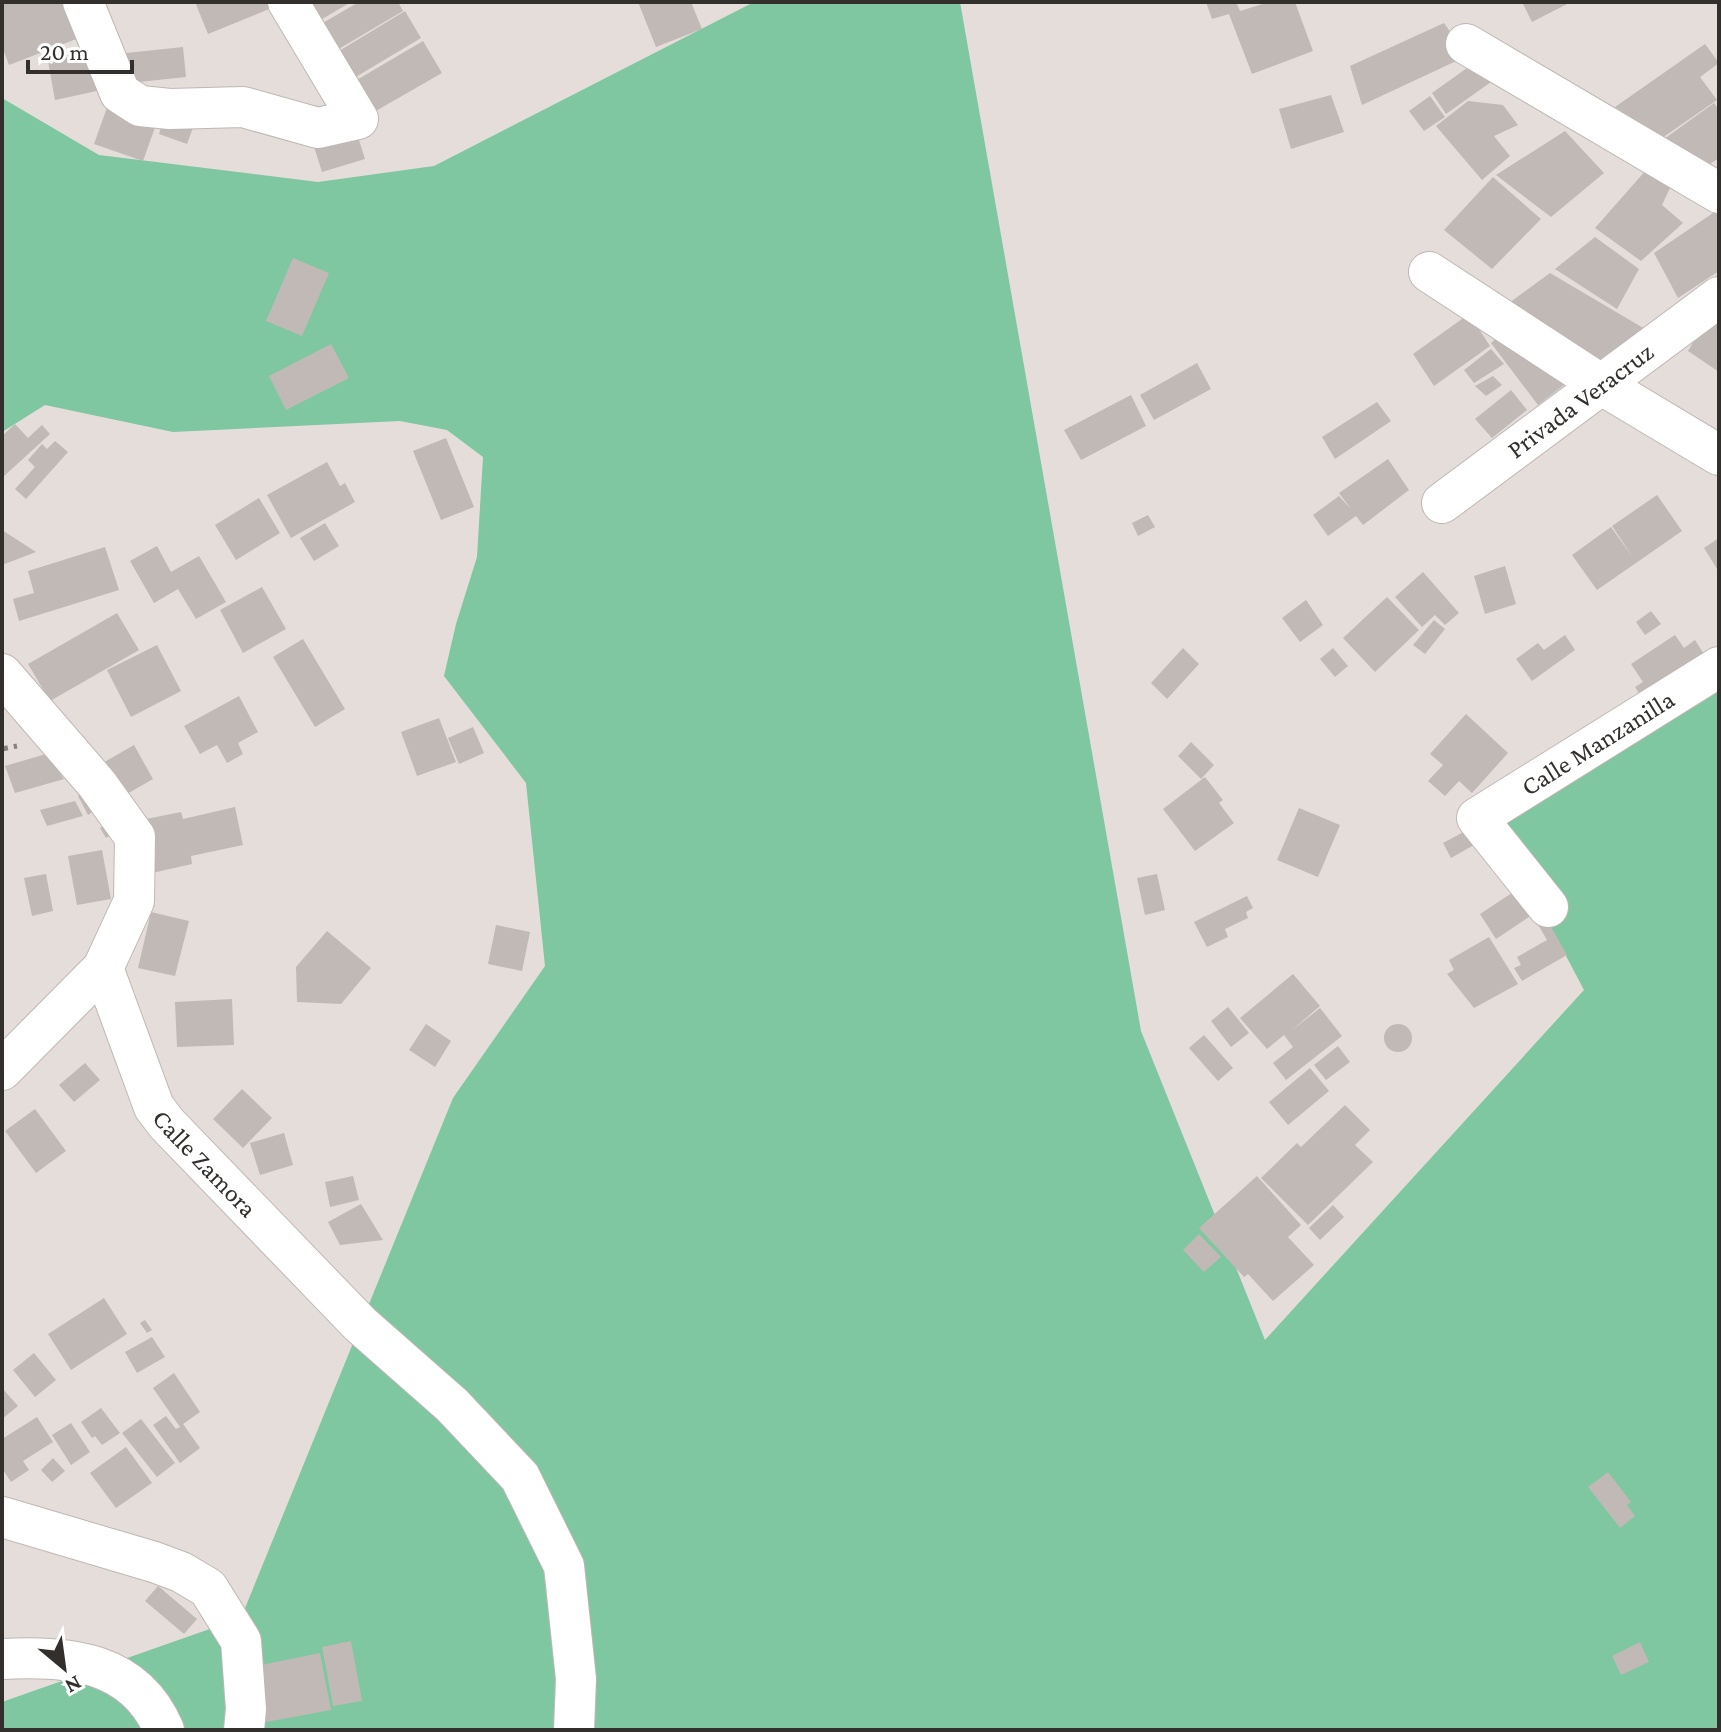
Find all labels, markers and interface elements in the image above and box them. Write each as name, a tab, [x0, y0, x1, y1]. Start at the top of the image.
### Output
scale bar	[28, 24, 132, 74]
text: 20 m	[40, 38, 89, 65]
street label: Privada Veracruz	[1501, 337, 1659, 464]
street label: Calle Manzanilla	[1516, 684, 1679, 801]
street label: Calle Zamora	[147, 1104, 263, 1223]
north arrow	[24, 1628, 104, 1708]
text: N	[61, 1670, 86, 1700]

